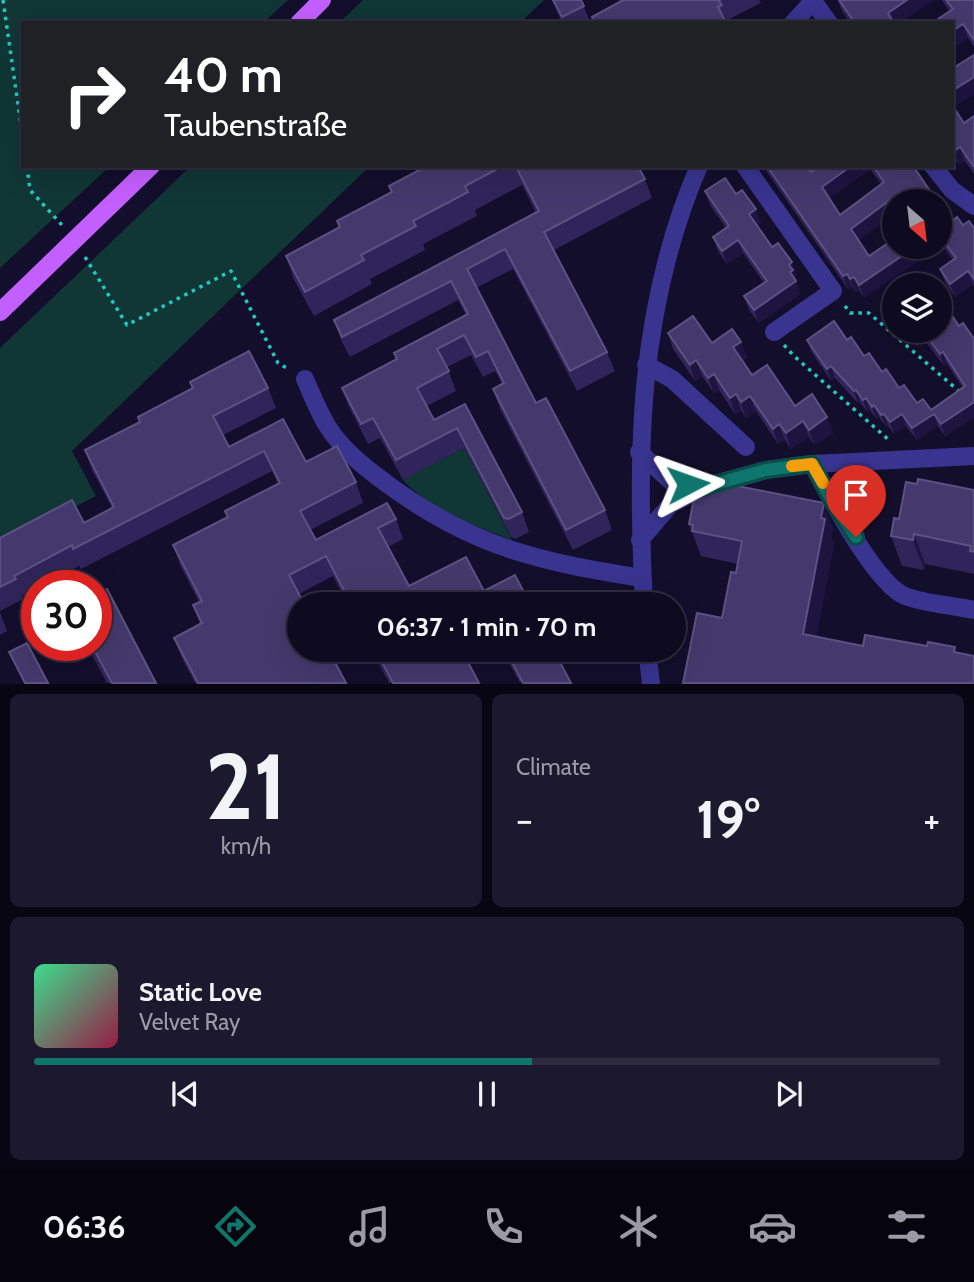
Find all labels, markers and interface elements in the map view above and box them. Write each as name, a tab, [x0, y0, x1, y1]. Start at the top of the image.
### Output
text: 40 m	[164, 45, 283, 104]
icon: right	[49, 49, 140, 140]
text: Taubenstraße	[164, 105, 347, 144]
north arrow	[882, 189, 952, 259]
map controls	[882, 189, 952, 343]
button: layers	[882, 273, 952, 343]
position arrow	[651, 447, 725, 521]
pin	[826, 465, 886, 537]
icon: arrive	[837, 476, 875, 514]
speed limit sign: 30	[21, 570, 112, 661]
text: 06:37 · 1 min · 70 m	[377, 611, 596, 643]
text: 21	[205, 731, 287, 842]
text: Climate	[516, 753, 591, 781]
text: 19°	[696, 788, 760, 851]
text: −	[516, 796, 533, 843]
text: +	[923, 796, 940, 843]
text: km/h	[221, 832, 271, 860]
text: Static Love	[139, 976, 262, 1008]
text: Velvet Ray	[139, 1008, 240, 1036]
icon: previous	[166, 1075, 204, 1113]
icon: pause	[468, 1075, 506, 1113]
icon: next	[770, 1075, 808, 1113]
icon: directions	[211, 1202, 260, 1251]
icon: music	[345, 1202, 394, 1251]
icon: phone	[479, 1202, 528, 1251]
icon: climate	[614, 1202, 663, 1251]
icon: car	[748, 1202, 797, 1251]
icon: filters	[882, 1202, 931, 1251]
text: 06:36	[43, 1207, 126, 1246]

